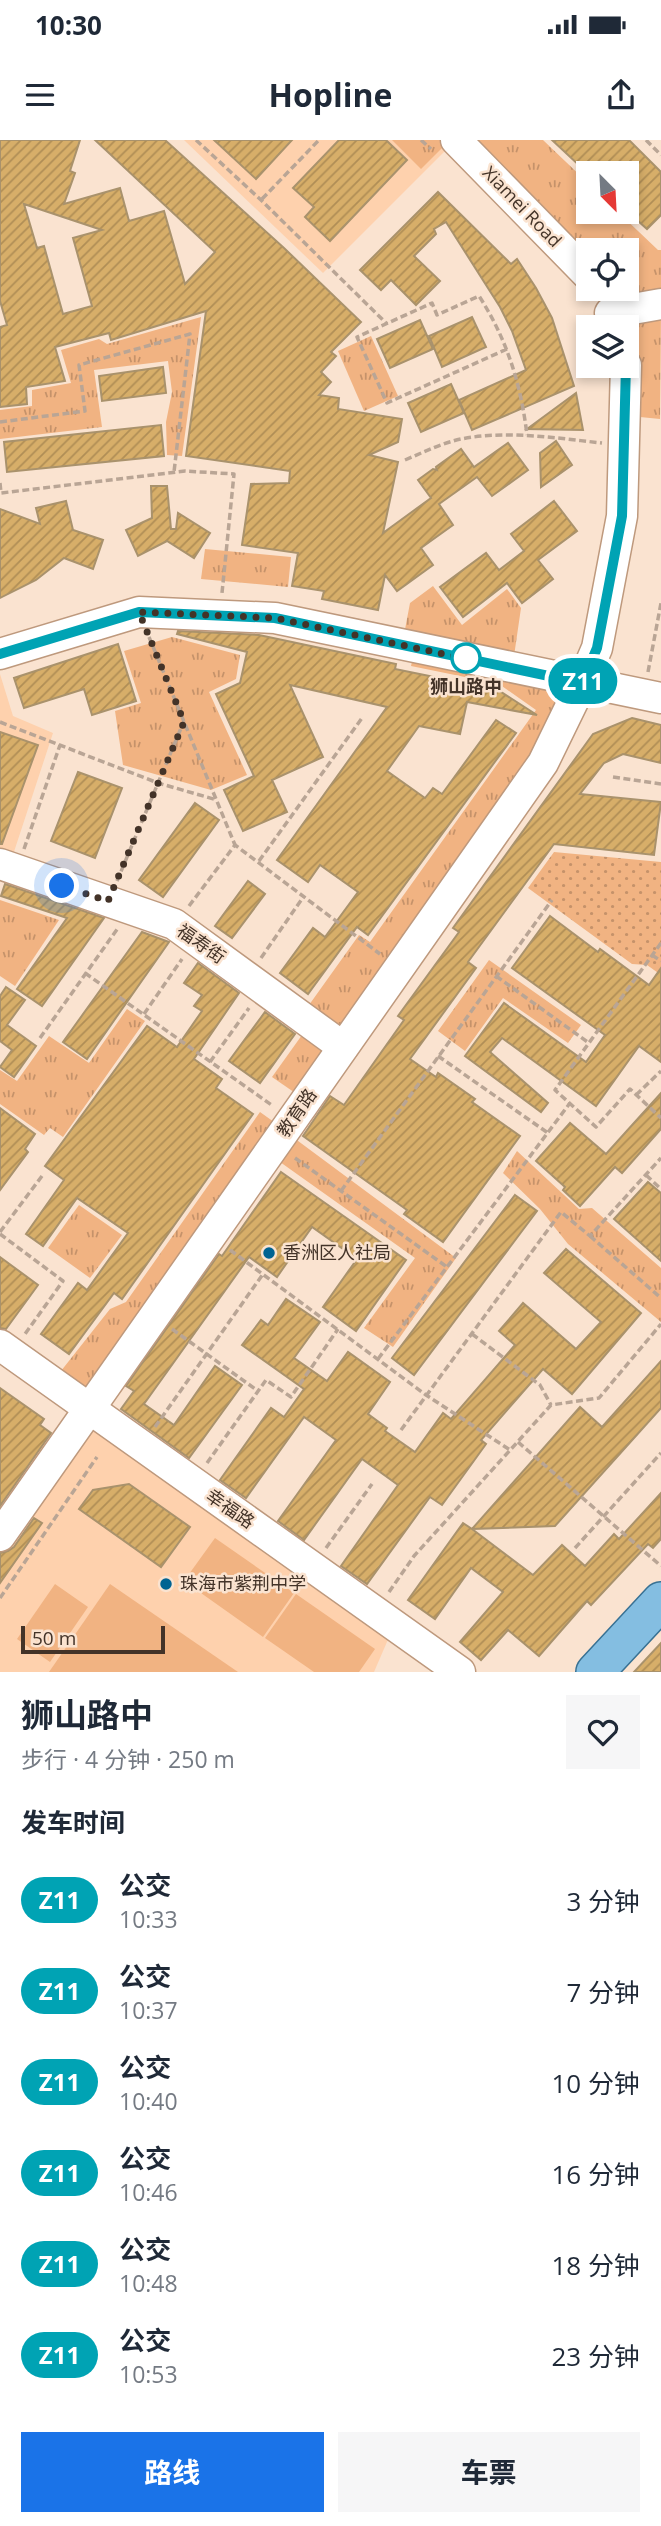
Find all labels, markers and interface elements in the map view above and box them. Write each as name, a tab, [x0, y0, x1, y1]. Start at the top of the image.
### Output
text: 10:30	[35, 7, 102, 43]
text: Hopline	[268, 73, 393, 116]
icon: menu	[21, 76, 59, 114]
icon: share	[602, 76, 640, 114]
street label: Xiamei Road	[478, 161, 567, 252]
north arrow	[576, 161, 639, 224]
map controls	[576, 161, 639, 378]
button: locate	[576, 238, 639, 301]
button: layers	[576, 315, 639, 378]
marker: 狮山路中	[451, 643, 481, 673]
line badge: Z11	[543, 658, 623, 704]
text: Z11	[562, 664, 604, 697]
place label: 狮山路中	[430, 674, 502, 698]
your location	[44, 868, 79, 903]
street label: 福寿街	[173, 918, 231, 968]
street label: 教育路	[271, 1083, 321, 1141]
place label: 香洲区人社局	[283, 1240, 391, 1264]
marker: 香洲区人社局	[261, 1245, 277, 1261]
street label: 幸福路	[202, 1483, 260, 1533]
place label: 珠海市紫荆中学	[180, 1571, 306, 1595]
marker: 珠海市紫荆中学	[158, 1576, 174, 1592]
scale bar	[21, 1623, 164, 1655]
text: 50 m	[32, 1625, 76, 1651]
text: 狮山路中	[21, 1692, 153, 1737]
button: heart	[566, 1695, 640, 1769]
text: 步行 · 4 分钟 · 250 m	[21, 1743, 235, 1775]
text: 发车时间	[21, 1804, 125, 1840]
text: 公交	[119, 1867, 171, 1903]
text: Z11	[39, 1883, 80, 1916]
text: 3 分钟	[566, 1883, 640, 1919]
text: 10:33	[119, 1903, 178, 1935]
text: 公交	[119, 1958, 171, 1994]
text: Z11	[39, 1974, 80, 2007]
text: 7 分钟	[566, 1974, 640, 2010]
text: 10:37	[119, 1994, 178, 2026]
text: 公交	[119, 2049, 171, 2085]
text: Z11	[39, 2065, 80, 2098]
text: 10 分钟	[552, 2065, 640, 2101]
text: 10:40	[119, 2085, 178, 2117]
text: 公交	[119, 2140, 171, 2176]
text: Z11	[39, 2156, 80, 2189]
text: 16 分钟	[552, 2156, 640, 2192]
text: 10:46	[119, 2176, 178, 2208]
text: 公交	[119, 2231, 171, 2267]
text: Z11	[39, 2247, 80, 2280]
text: 18 分钟	[552, 2247, 640, 2283]
text: 10:48	[119, 2267, 178, 2299]
text: 公交	[119, 2322, 171, 2358]
text: Z11	[39, 2338, 80, 2371]
text: 23 分钟	[552, 2338, 640, 2374]
text: 10:53	[119, 2358, 178, 2390]
button: 路线	[21, 2432, 324, 2512]
button: 车票	[338, 2432, 640, 2512]

